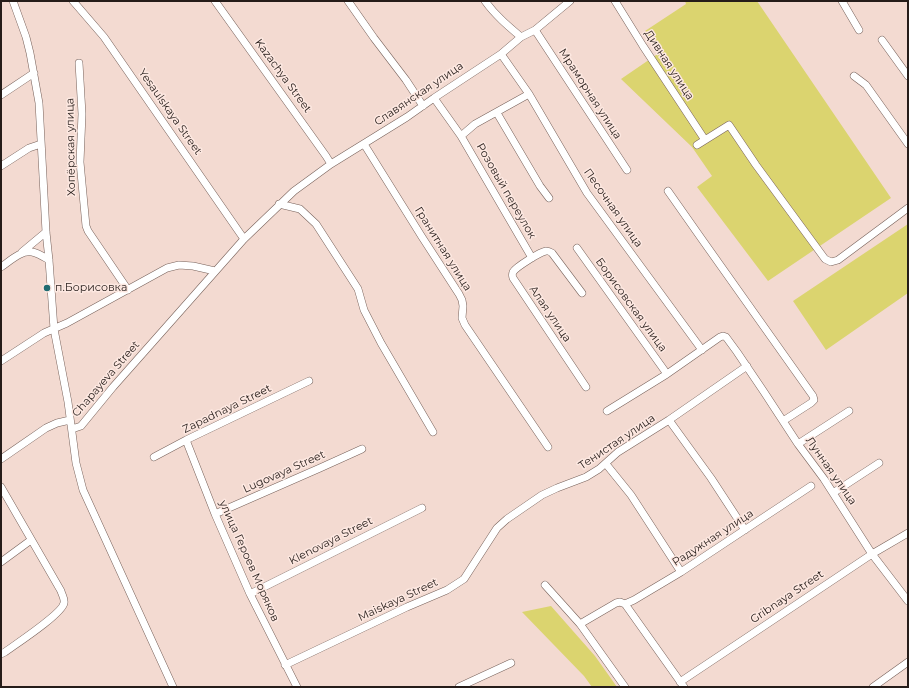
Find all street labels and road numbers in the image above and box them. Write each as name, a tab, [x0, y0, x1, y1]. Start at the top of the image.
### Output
street label: Дивная улица	[641, 28, 697, 102]
street label: Kazachya Street	[252, 37, 314, 115]
street label: Мраморная улица	[556, 46, 624, 142]
street label: Славянская улица	[372, 59, 466, 129]
street label: Yesaulskaya Street	[135, 67, 205, 157]
street label: Хопёрская улица	[64, 98, 78, 196]
street label: Розовый переулок	[473, 141, 539, 241]
street label: Песочная улица	[581, 166, 645, 250]
street label: Гранитная улица	[412, 204, 474, 294]
street label: Борисовская улица	[593, 256, 669, 354]
street label: Алая улица	[526, 283, 574, 345]
street label: Chapayeva Street	[69, 338, 143, 420]
street label: Zapadnaya Street	[180, 382, 274, 436]
street label: Тенистая улица	[576, 412, 658, 472]
street label: Лунная улица	[803, 434, 859, 508]
street label: Lugovaya Street	[241, 448, 327, 496]
street label: улица Героев Моряков	[216, 498, 282, 624]
street label: Радужная улица	[670, 507, 756, 569]
street label: Klenovaya Street	[287, 514, 375, 568]
street label: Gribnaya Street	[748, 568, 826, 626]
street label: Maiskaya Street	[356, 576, 440, 624]

